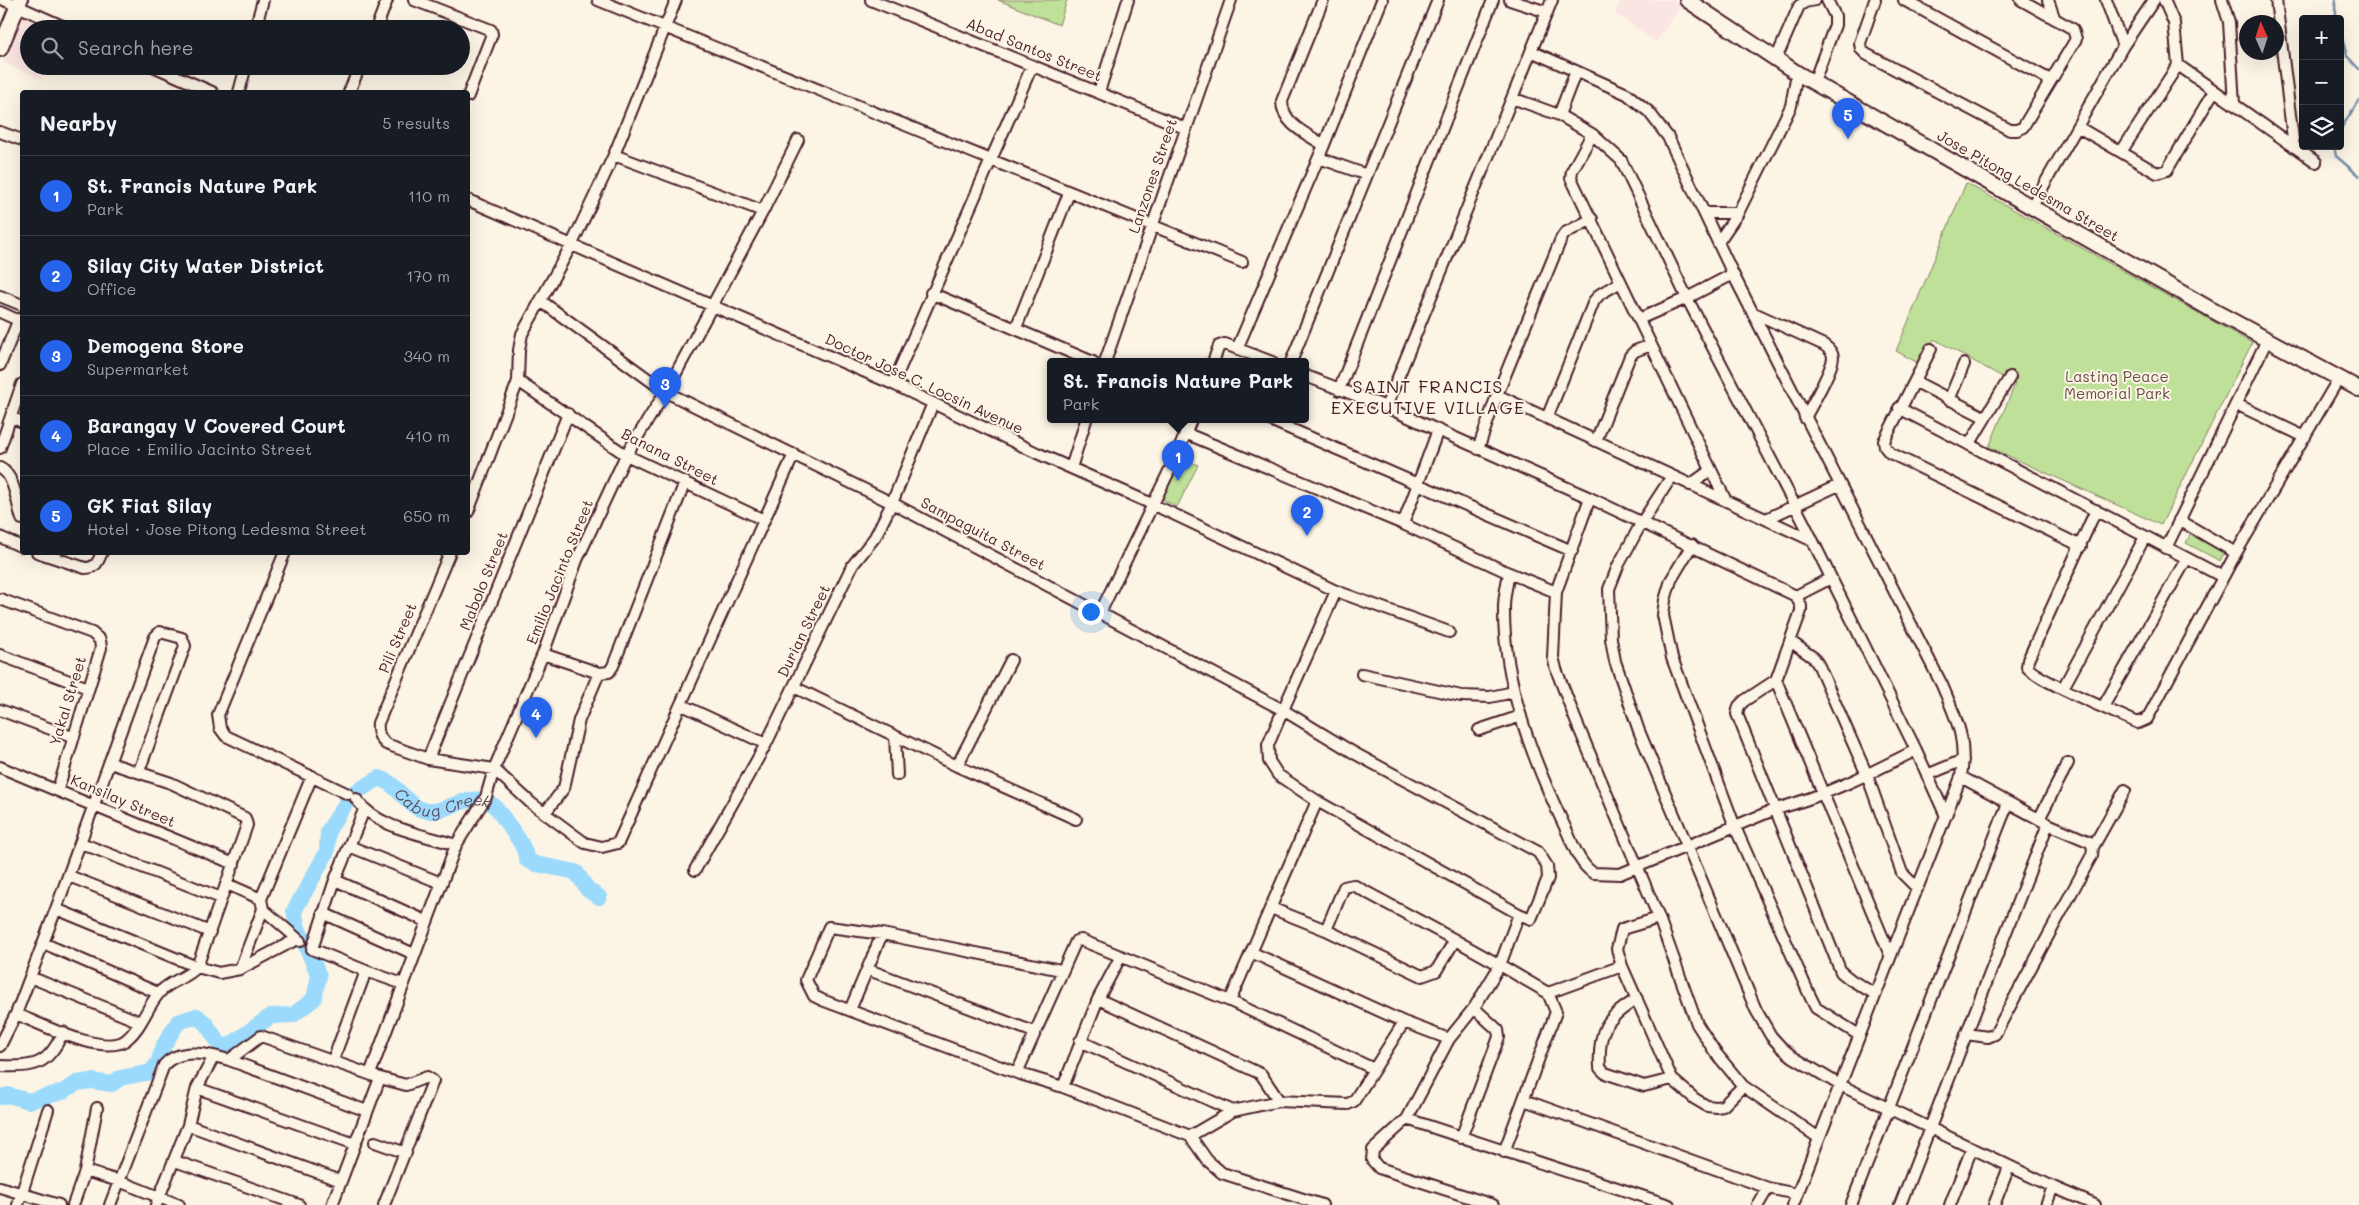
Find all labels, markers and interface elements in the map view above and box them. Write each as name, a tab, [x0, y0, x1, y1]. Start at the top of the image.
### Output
street label: Abad Santos Street	[963, 13, 1105, 86]
north arrow	[2239, 15, 2284, 60]
map controls	[2299, 15, 2344, 150]
button: +	[2299, 15, 2344, 60]
search box	[20, 20, 470, 75]
icon: search	[38, 34, 66, 62]
text: Search here	[78, 35, 194, 60]
button: −	[2299, 60, 2344, 105]
pin: 5	[1832, 98, 1864, 139]
button: layers	[2299, 105, 2344, 150]
text: Nearby	[40, 109, 117, 136]
text: 5 results	[382, 112, 450, 133]
street label: Lanzones Street	[1123, 116, 1181, 236]
street label: Jose Pitong Ledesma Street	[1934, 125, 2123, 245]
text: St. Francis Nature Park	[87, 173, 317, 198]
text: 1	[52, 185, 60, 206]
text: 110 m	[408, 185, 450, 206]
text: Park	[87, 198, 123, 219]
text: Silay City Water District	[87, 253, 324, 278]
text: 2	[52, 265, 60, 286]
text: 170 m	[406, 265, 450, 286]
text: Office	[87, 278, 136, 299]
street label: Doctor Jose C. Locsin Avenue	[822, 328, 1027, 438]
text: Demogena Store	[87, 333, 244, 358]
text: 3	[51, 345, 61, 366]
text: 340 m	[403, 345, 450, 366]
text: Supermarket	[87, 358, 189, 379]
popup	[1047, 358, 1309, 423]
park label: Lasting Peace Memorial Park	[2064, 366, 2170, 403]
pin: 3	[649, 367, 681, 408]
text: St. Francis Nature Park	[1063, 368, 1293, 393]
district label: SAINT FRANCIS EXECUTIVE VILLAGE	[1331, 374, 1525, 419]
text: Park	[1063, 393, 1099, 414]
text: Barangay V Covered Court	[87, 413, 346, 438]
street label: Banana Street	[618, 423, 722, 489]
text: 4	[51, 425, 61, 446]
text: 410 m	[406, 425, 450, 446]
text: Place · Emilio Jacinto Street	[87, 438, 312, 459]
pin: 1	[1162, 440, 1194, 481]
street label: Sampaguita Street	[918, 492, 1049, 574]
text: GK Fiat Silay	[87, 493, 212, 518]
pin: 2	[1291, 495, 1323, 536]
street label: Emilio Jacinto Street	[521, 496, 597, 647]
text: 5	[51, 505, 61, 526]
text: 650 m	[403, 505, 450, 526]
text: Hotel · Jose Pitong Ledesma Street	[87, 518, 367, 539]
street label: Mabolo Street	[454, 528, 512, 633]
street label: Durian Street	[772, 581, 834, 680]
street label: Pili Street	[373, 599, 421, 676]
your location	[1078, 599, 1104, 625]
street label: Yakal Street	[44, 653, 90, 748]
pin: 4	[520, 697, 552, 738]
street label: Kansilay Street	[68, 769, 179, 831]
water label: Cabug Creek	[390, 783, 495, 821]

